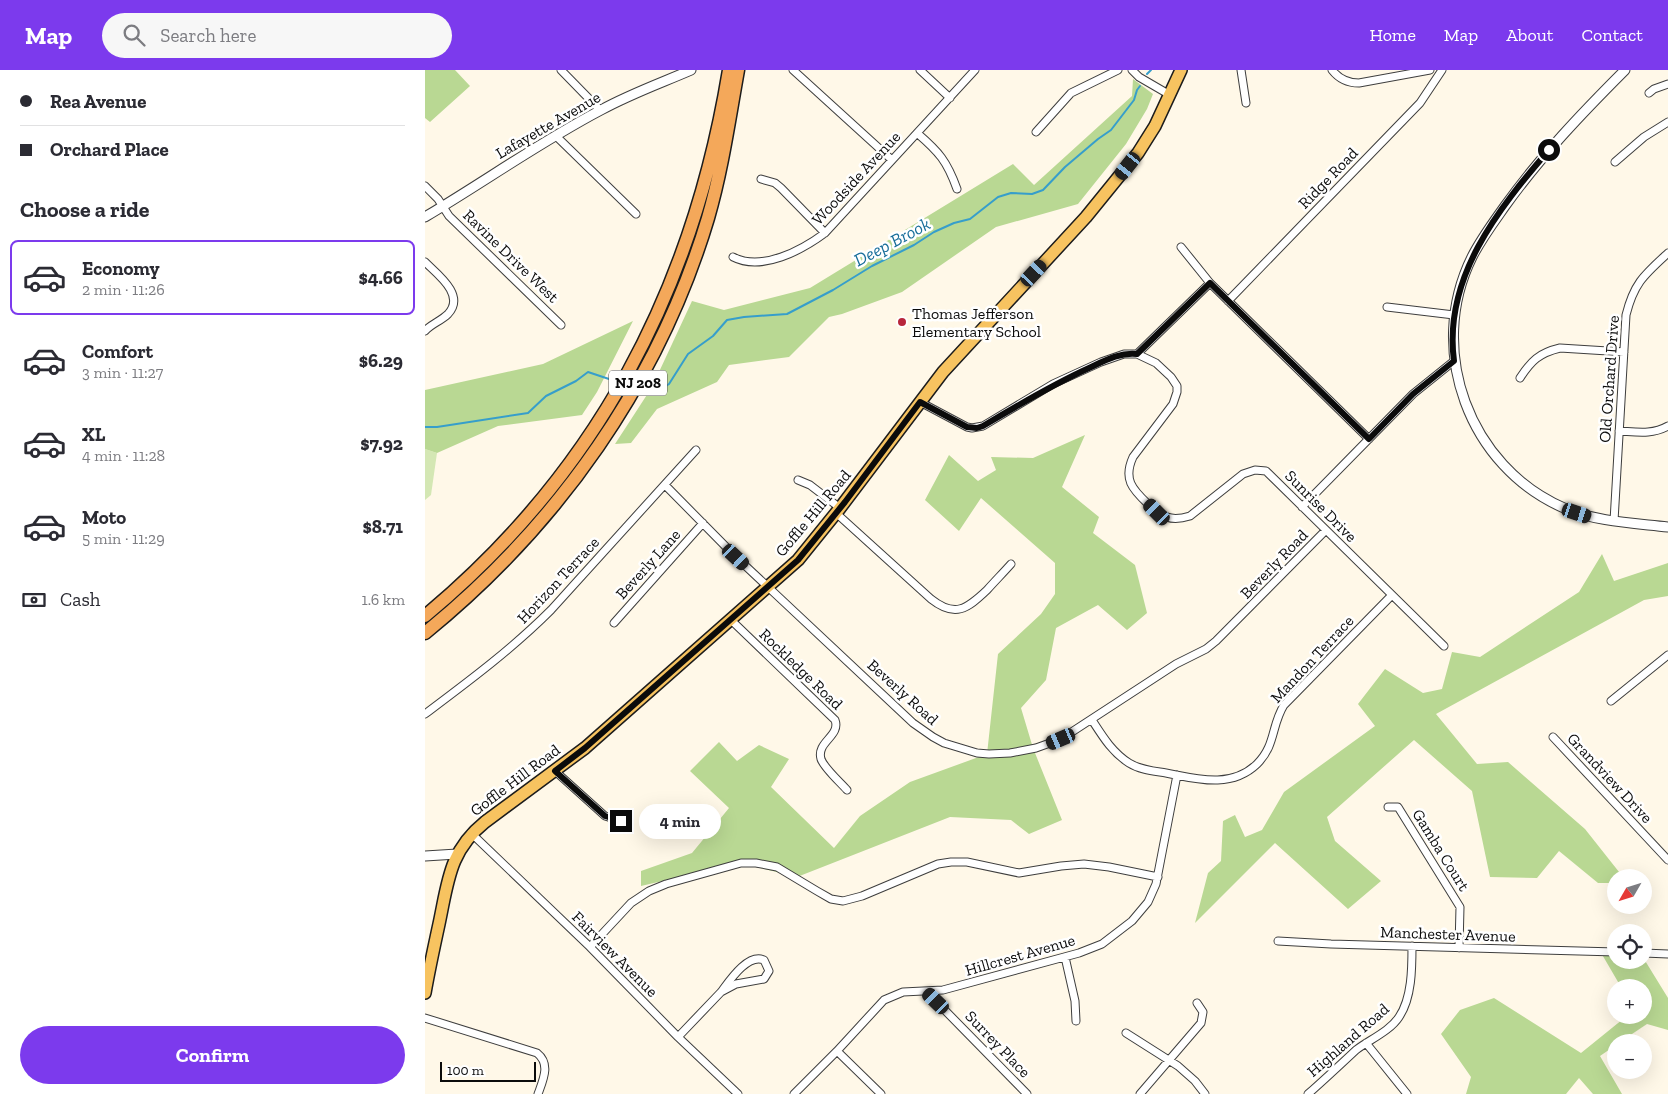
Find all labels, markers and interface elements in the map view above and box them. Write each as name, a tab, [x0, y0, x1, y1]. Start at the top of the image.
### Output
search box	[102, 13, 452, 58]
text: Map	[25, 21, 72, 50]
icon: search	[120, 21, 148, 49]
text: Search here	[160, 24, 257, 47]
text: Home	[1369, 24, 1416, 46]
text: Map	[1444, 24, 1478, 46]
text: About	[1506, 24, 1553, 46]
text: Contact	[1581, 24, 1643, 46]
street label: Lafayette Avenue	[492, 87, 604, 163]
text: Rea Avenue	[50, 90, 146, 113]
street label: Woodside Avenue	[808, 127, 904, 229]
text: Orchard Place	[50, 138, 169, 161]
route start	[1538, 139, 1560, 161]
street label: Ridge Road	[1294, 143, 1362, 212]
car	[1112, 150, 1143, 182]
text: Choose a ride	[20, 196, 150, 223]
street label: Ravine Drive West	[459, 206, 563, 307]
water label: Deep Brook	[850, 213, 934, 271]
icon: car	[22, 255, 67, 300]
text: Economy	[82, 257, 160, 280]
car	[1018, 257, 1049, 289]
text: $4.66	[358, 266, 403, 289]
text: 2 min · 11:26	[82, 280, 165, 299]
place label: Thomas Jefferson Elementary School	[912, 304, 1041, 341]
street label: Old Orchard Drive	[1595, 315, 1623, 443]
marker: Thomas Jefferson Elementary School	[896, 316, 908, 328]
icon: car	[22, 338, 67, 383]
text: Comfort	[82, 340, 153, 363]
text: $6.29	[359, 349, 403, 372]
text: 3 min · 11:27	[82, 363, 163, 382]
road number: NJ 208	[609, 370, 667, 396]
icon: car	[22, 421, 67, 466]
text: XL	[82, 423, 105, 446]
text: $7.92	[360, 432, 403, 455]
text: 4 min · 11:28	[82, 446, 165, 465]
street label: Goffle Hill Road	[771, 466, 855, 560]
street label: Sunrise Drive	[1281, 466, 1361, 546]
car	[1141, 496, 1172, 528]
car	[1560, 501, 1593, 525]
icon: car	[22, 504, 67, 549]
text: Moto	[82, 506, 126, 529]
text: $8.71	[363, 515, 403, 538]
street label: Beverly Lane	[612, 525, 684, 603]
street label: Beverly Road	[1236, 525, 1312, 603]
text: 5 min · 11:29	[82, 529, 165, 548]
street label: Horizon Terrace	[513, 533, 603, 627]
car	[719, 541, 752, 573]
icon: cash	[20, 586, 48, 614]
text: Cash	[60, 588, 100, 611]
text: 1.6 km	[362, 590, 405, 609]
street label: Mandon Terrace	[1267, 611, 1357, 707]
street label: Rockledge Road	[755, 624, 847, 714]
street label: Beverly Road	[864, 655, 942, 729]
car	[1044, 726, 1077, 752]
street label: Grandview Drive	[1563, 729, 1657, 827]
street label: Goffle Hill Road	[466, 740, 564, 820]
callout: 4 min	[639, 804, 721, 838]
street label: Gamba Court	[1408, 806, 1474, 894]
route end	[610, 810, 632, 832]
text: 4 min	[660, 812, 700, 831]
north arrow	[1607, 869, 1653, 914]
map controls	[1607, 869, 1652, 1079]
street label: Fairview Avenue	[568, 907, 662, 1001]
street label: Manchester Avenue	[1380, 922, 1516, 946]
button: locate	[1607, 924, 1652, 969]
street label: Hillcrest Avenue	[963, 930, 1077, 980]
button: +	[1607, 979, 1652, 1024]
car	[920, 985, 952, 1017]
street label: Highland Road	[1303, 999, 1393, 1081]
street label: Surrey Place	[961, 1007, 1035, 1081]
button: Confirm	[20, 1026, 405, 1084]
button: −	[1607, 1034, 1652, 1079]
scale bar	[440, 1059, 536, 1082]
text: 100 m	[447, 1062, 484, 1079]

